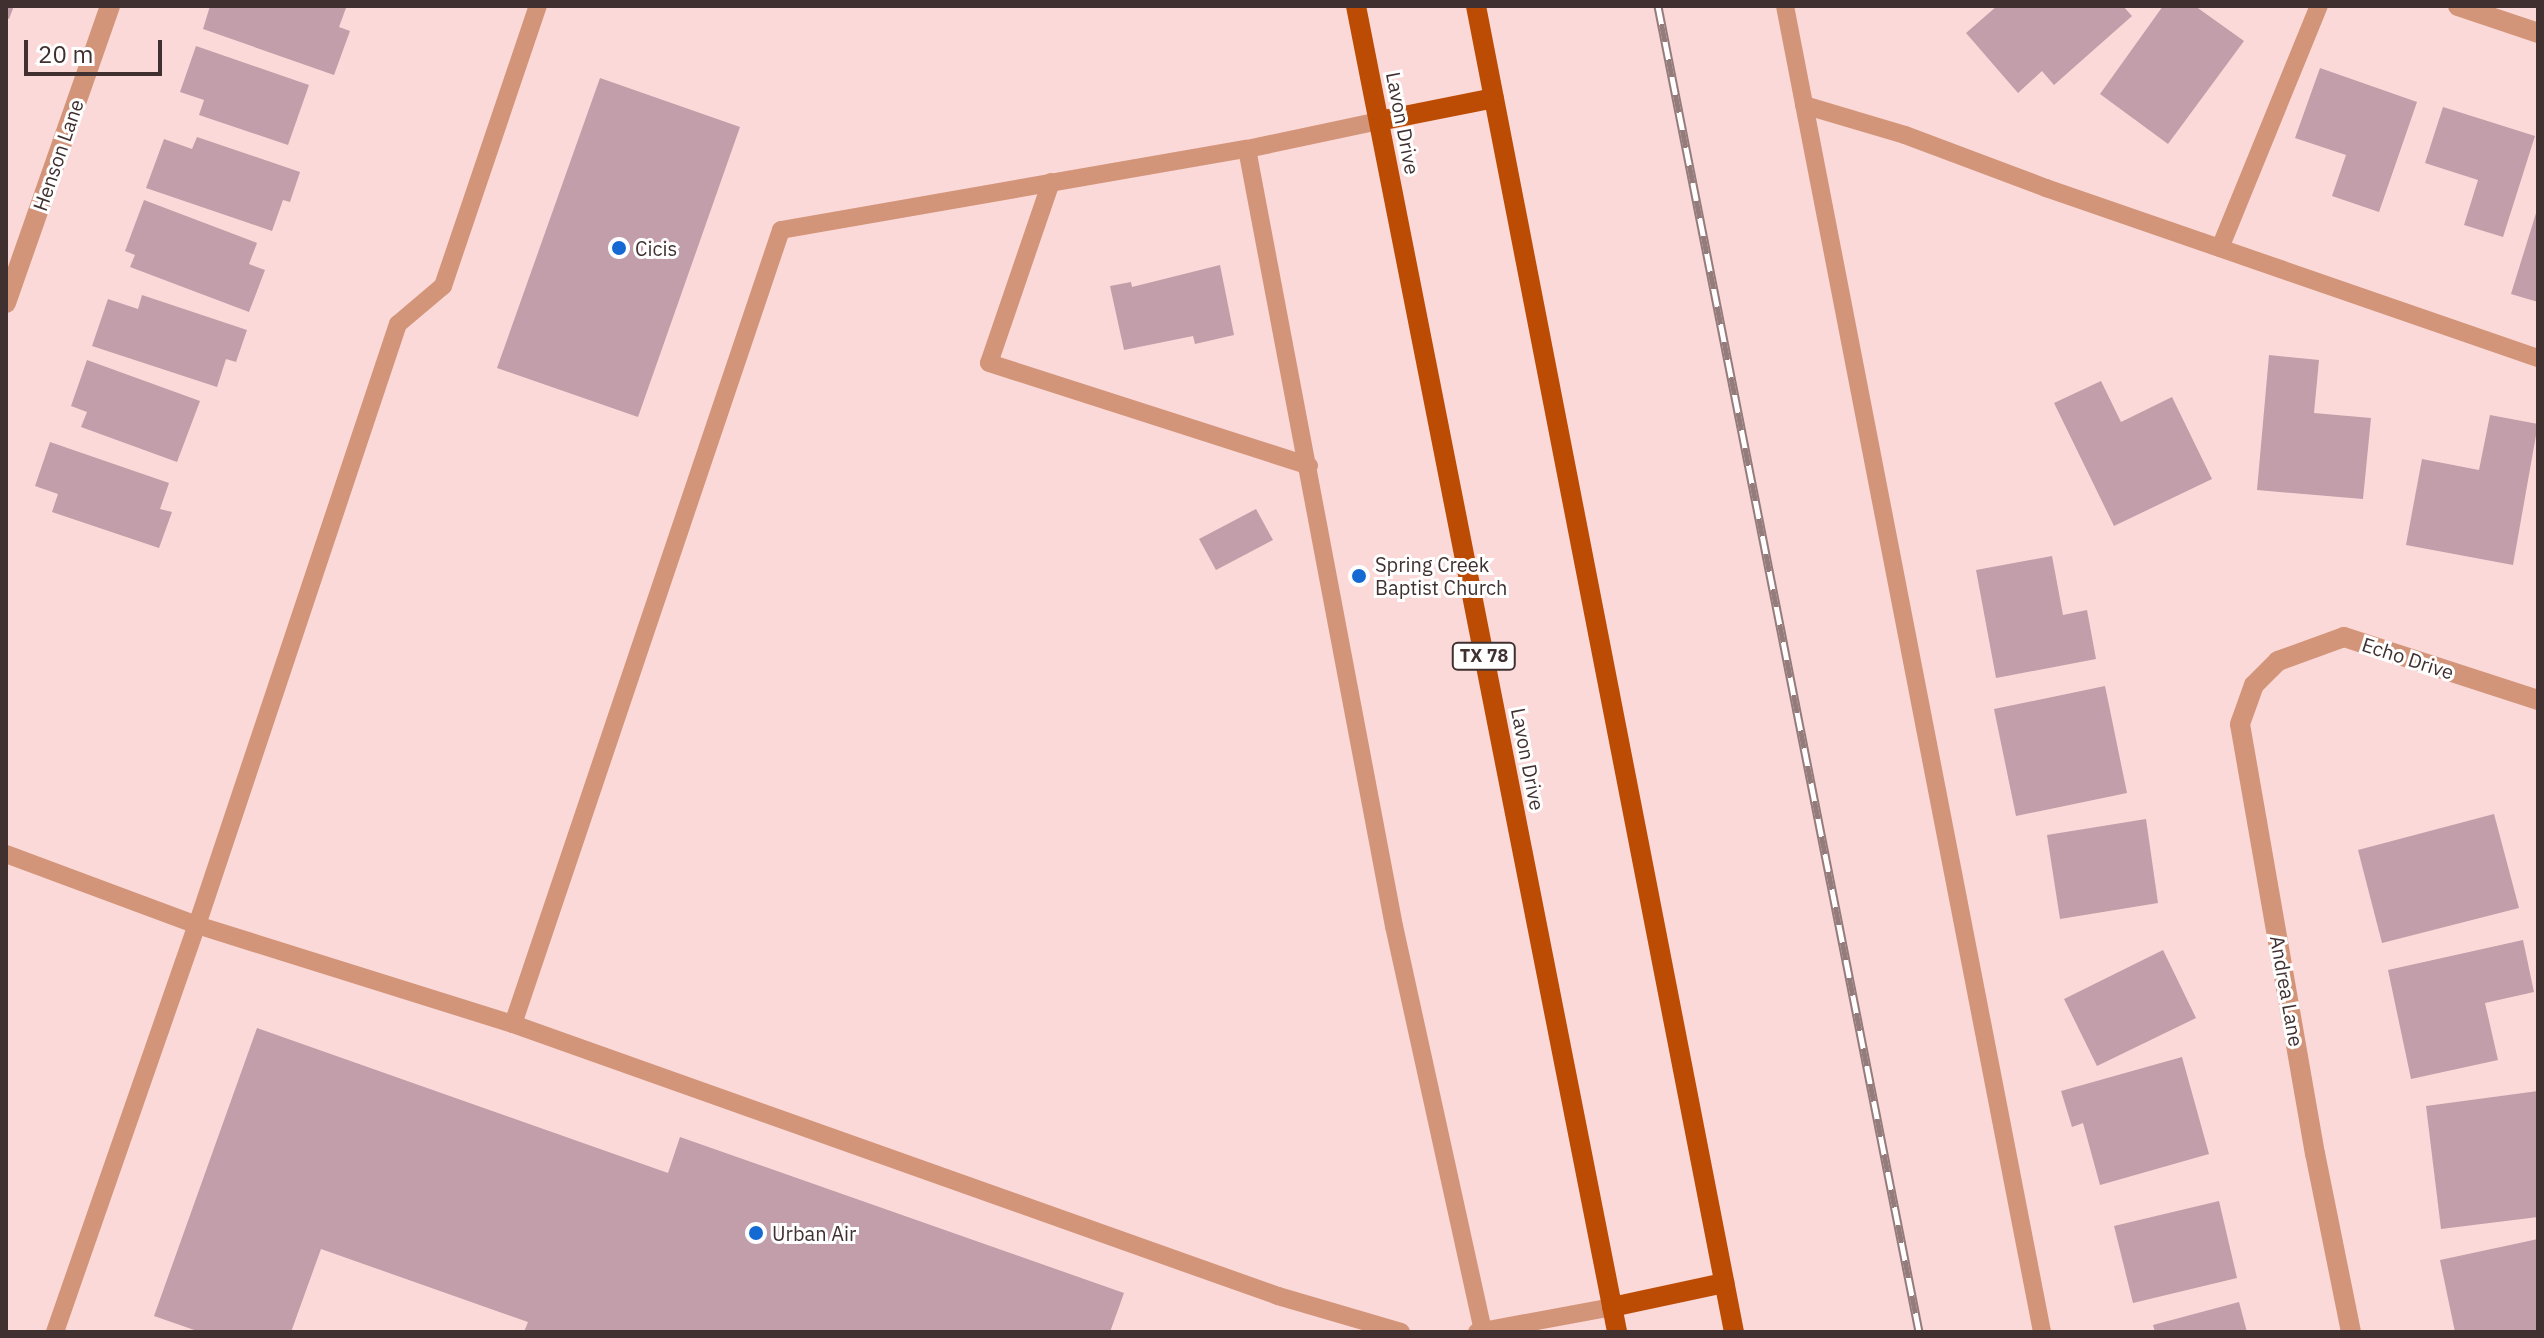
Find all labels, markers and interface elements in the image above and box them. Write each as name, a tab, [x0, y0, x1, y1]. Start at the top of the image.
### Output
scale bar	[28, 24, 166, 74]
text: 20 m	[38, 38, 93, 70]
street label: Lavon Drive	[1381, 70, 1425, 176]
street label: Henson Lane	[28, 96, 88, 214]
place label: Cicis	[635, 236, 677, 260]
marker: Cicis	[610, 239, 628, 257]
place label: Spring Creek Baptist Church	[1375, 552, 1507, 599]
marker: Spring Creek Baptist Church	[1350, 567, 1368, 585]
street label: Echo Drive	[2359, 632, 2457, 684]
road number: TX 78	[1450, 642, 1518, 670]
street label: Lavon Drive	[1506, 706, 1550, 812]
street label: Andrea Lane	[2265, 934, 2309, 1048]
place label: Urban Air	[772, 1221, 856, 1245]
marker: Urban Air	[747, 1224, 765, 1242]

